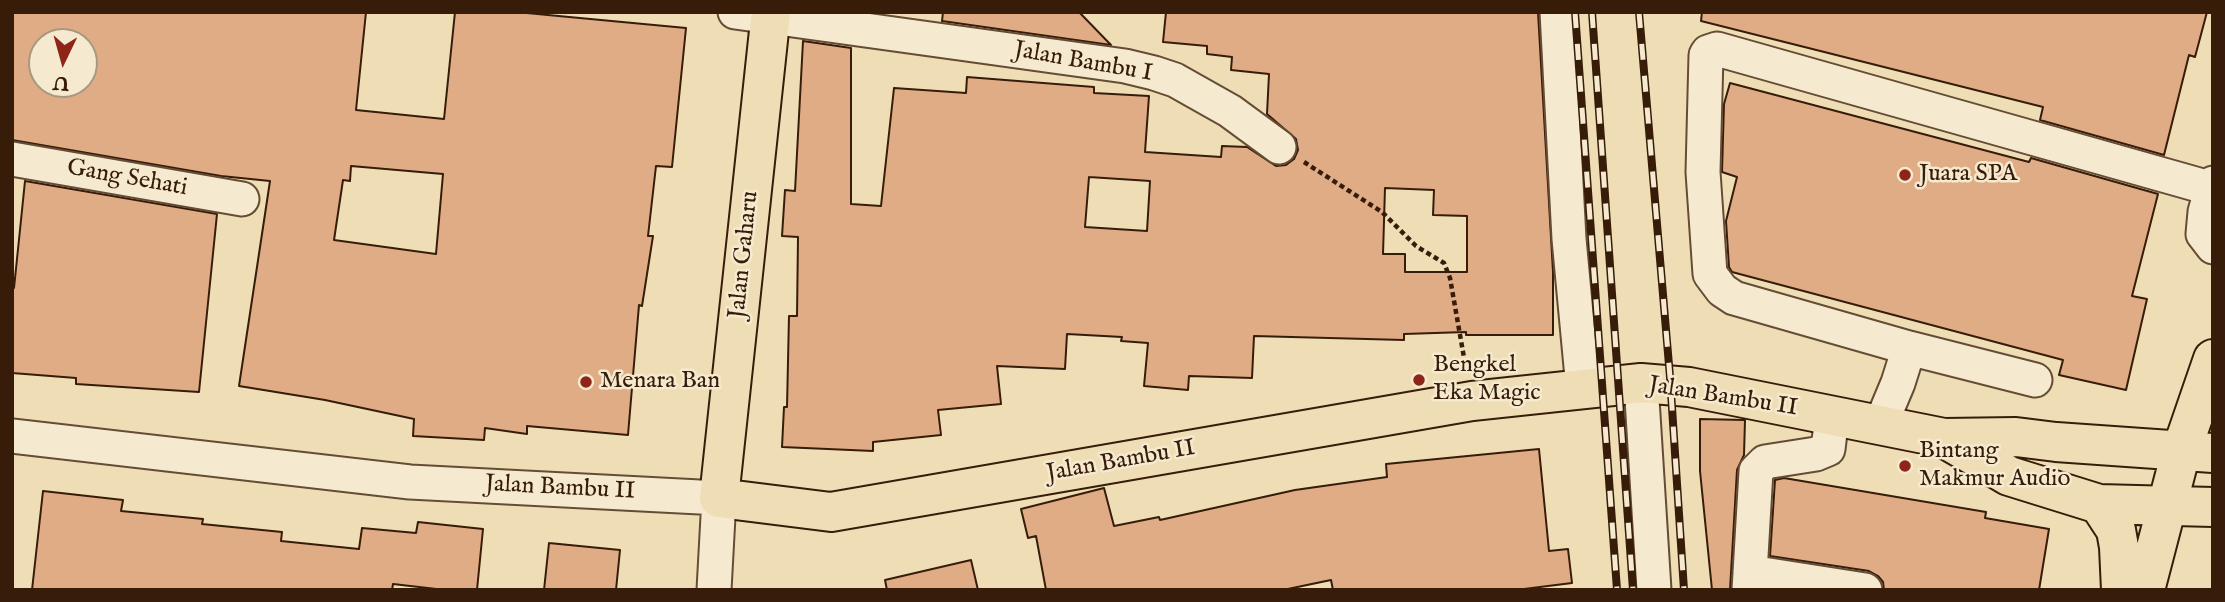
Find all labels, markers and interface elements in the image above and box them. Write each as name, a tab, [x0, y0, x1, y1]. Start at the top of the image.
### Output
north arrow	[28, 28, 98, 98]
street label: Jalan Bambu I	[1012, 37, 1154, 89]
text: U	[52, 69, 70, 95]
street label: Gang Sehati	[65, 154, 189, 204]
place label: Juara SPA	[1919, 161, 2017, 189]
marker: Juara SPA	[1897, 167, 1913, 183]
street label: Jalan Gaharu	[724, 190, 766, 320]
place label: Bengkel Eka Magic	[1433, 352, 1541, 408]
place label: Menara Ban	[600, 368, 720, 396]
marker: Bengkel Eka Magic	[1411, 372, 1427, 388]
street label: Jalan Bambu II	[1647, 372, 1799, 424]
marker: Menara Ban	[578, 374, 594, 390]
street label: Jalan Bambu II	[1045, 435, 1197, 489]
place label: Bintang Makmur Audio	[1919, 438, 2070, 494]
marker: Bintang Makmur Audio	[1897, 458, 1913, 474]
street label: Jalan Bambu II	[484, 471, 636, 507]

